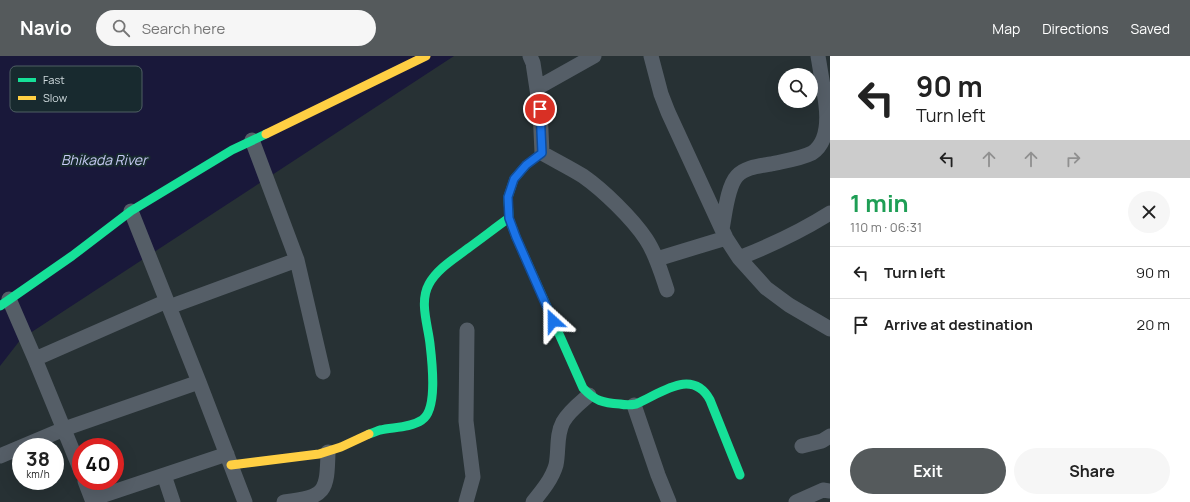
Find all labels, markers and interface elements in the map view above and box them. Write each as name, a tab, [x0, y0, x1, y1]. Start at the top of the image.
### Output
search box	[96, 10, 376, 46]
text: Navio	[20, 15, 72, 41]
icon: search	[110, 17, 132, 39]
text: Search here	[142, 18, 225, 39]
text: Map	[992, 19, 1020, 38]
text: Directions	[1042, 19, 1109, 38]
text: Saved	[1131, 19, 1170, 38]
legend	[10, 66, 142, 112]
text: 90 m	[916, 67, 983, 105]
map controls	[778, 68, 818, 108]
button: search	[778, 68, 818, 108]
text: Fast	[43, 72, 65, 87]
icon: left	[850, 72, 902, 124]
text: Slow	[43, 90, 68, 105]
pin	[523, 92, 557, 126]
icon: arrive	[529, 98, 551, 120]
text: Turn left	[916, 103, 986, 127]
icon: left	[936, 148, 958, 170]
icon: ahead	[978, 148, 1000, 170]
icon: ahead	[1020, 148, 1042, 170]
icon: right	[1062, 148, 1084, 170]
water label: Bhikada River	[61, 150, 149, 169]
text: 1 min	[850, 186, 909, 219]
button: close	[1128, 191, 1170, 233]
text: 110 m · 06:31	[850, 218, 922, 236]
icon: left	[850, 262, 872, 284]
text: Turn left	[884, 262, 946, 283]
text: 90 m	[1136, 262, 1170, 283]
position arrow	[532, 300, 574, 342]
icon: arrive	[850, 314, 872, 336]
text: Arrive at destination	[884, 314, 1033, 335]
text: 20 m	[1137, 314, 1170, 335]
speed limit sign: 40	[72, 438, 124, 490]
text: 38	[26, 445, 50, 472]
button: Exit	[850, 448, 1006, 494]
button: Share	[1014, 448, 1170, 494]
text: km/h	[26, 467, 50, 481]

